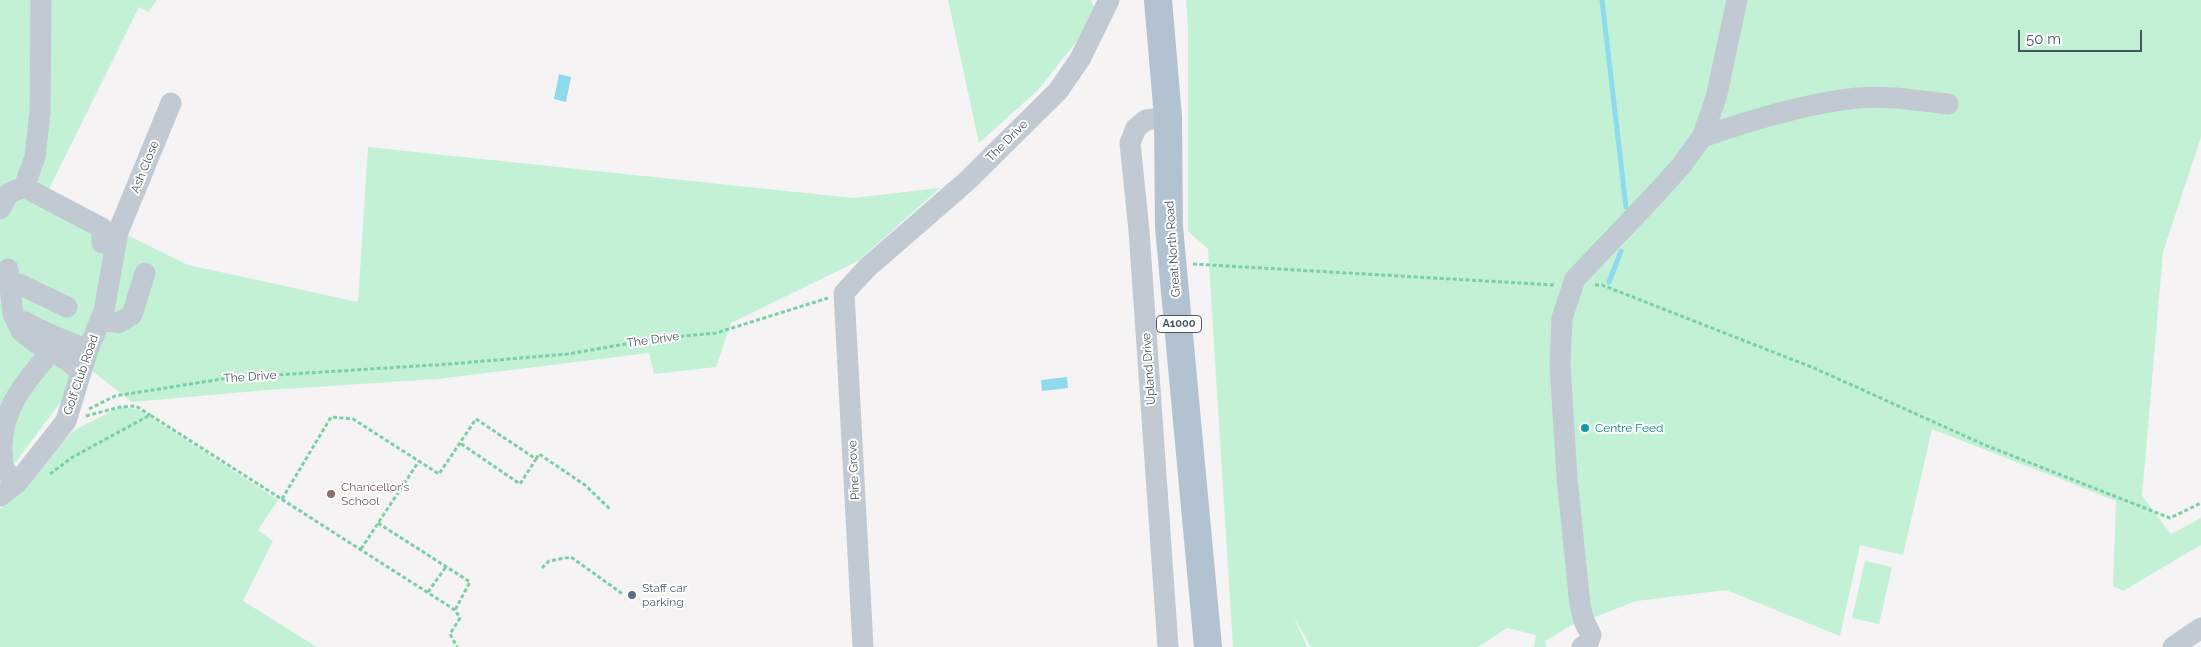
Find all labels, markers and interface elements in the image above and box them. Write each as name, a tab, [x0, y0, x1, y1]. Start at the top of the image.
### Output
scale bar	[2021, 20, 2145, 52]
text: 50 m	[2026, 30, 2061, 48]
street label: The Drive	[983, 117, 1031, 165]
street label: Ash Close	[128, 139, 162, 195]
street label: Great North Road	[1162, 200, 1184, 298]
road number: A1000	[1156, 316, 1202, 332]
street label: The Drive	[626, 329, 680, 351]
street label: Upland Drive	[1139, 332, 1159, 406]
street label: Golf Club Road	[61, 333, 101, 417]
street label: The Drive	[223, 368, 277, 386]
place label: Centre Feed	[1595, 421, 1664, 435]
marker: Centre Feed	[1579, 422, 1591, 434]
street label: Pine Grove	[845, 440, 863, 500]
place label: Chancellor's School	[341, 480, 409, 508]
marker: Chancellor's School	[325, 488, 337, 500]
place label: Staff car parking	[642, 581, 687, 609]
marker: Staff car parking	[626, 589, 638, 601]

